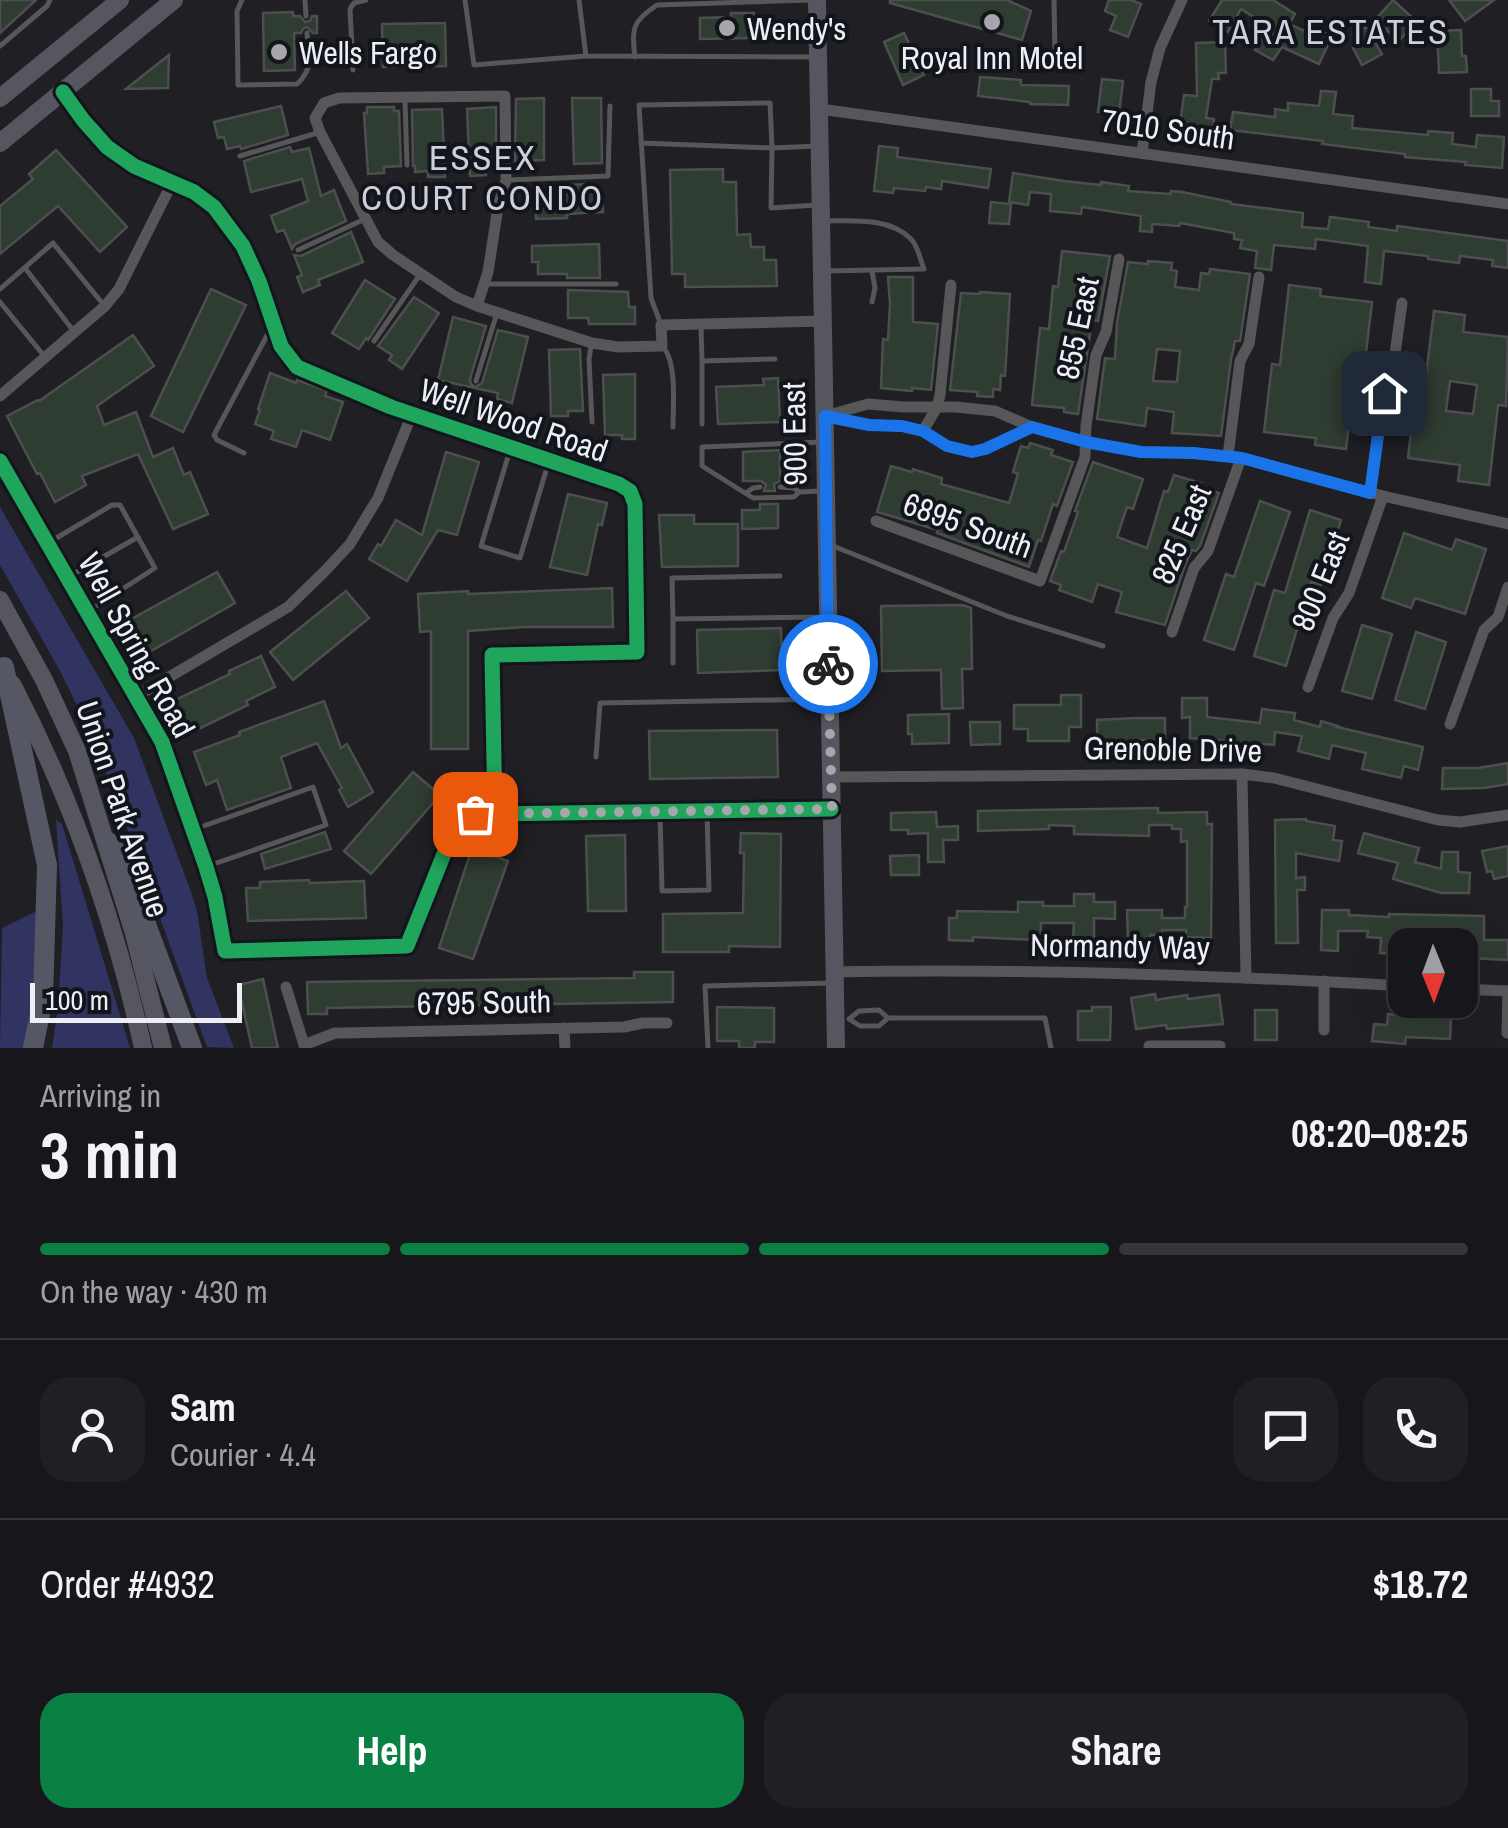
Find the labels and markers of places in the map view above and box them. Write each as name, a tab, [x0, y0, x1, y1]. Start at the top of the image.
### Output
place label: Wendy's	[747, 7, 846, 50]
marker: Royal Inn Motel	[981, 11, 1003, 33]
marker: Wendy's	[716, 17, 738, 39]
place label: Wells Fargo	[299, 31, 437, 74]
place label: Royal Inn Motel	[901, 36, 1083, 79]
marker: Wells Fargo	[268, 41, 290, 63]
pin	[1342, 351, 1427, 436]
pin	[433, 772, 518, 857]

